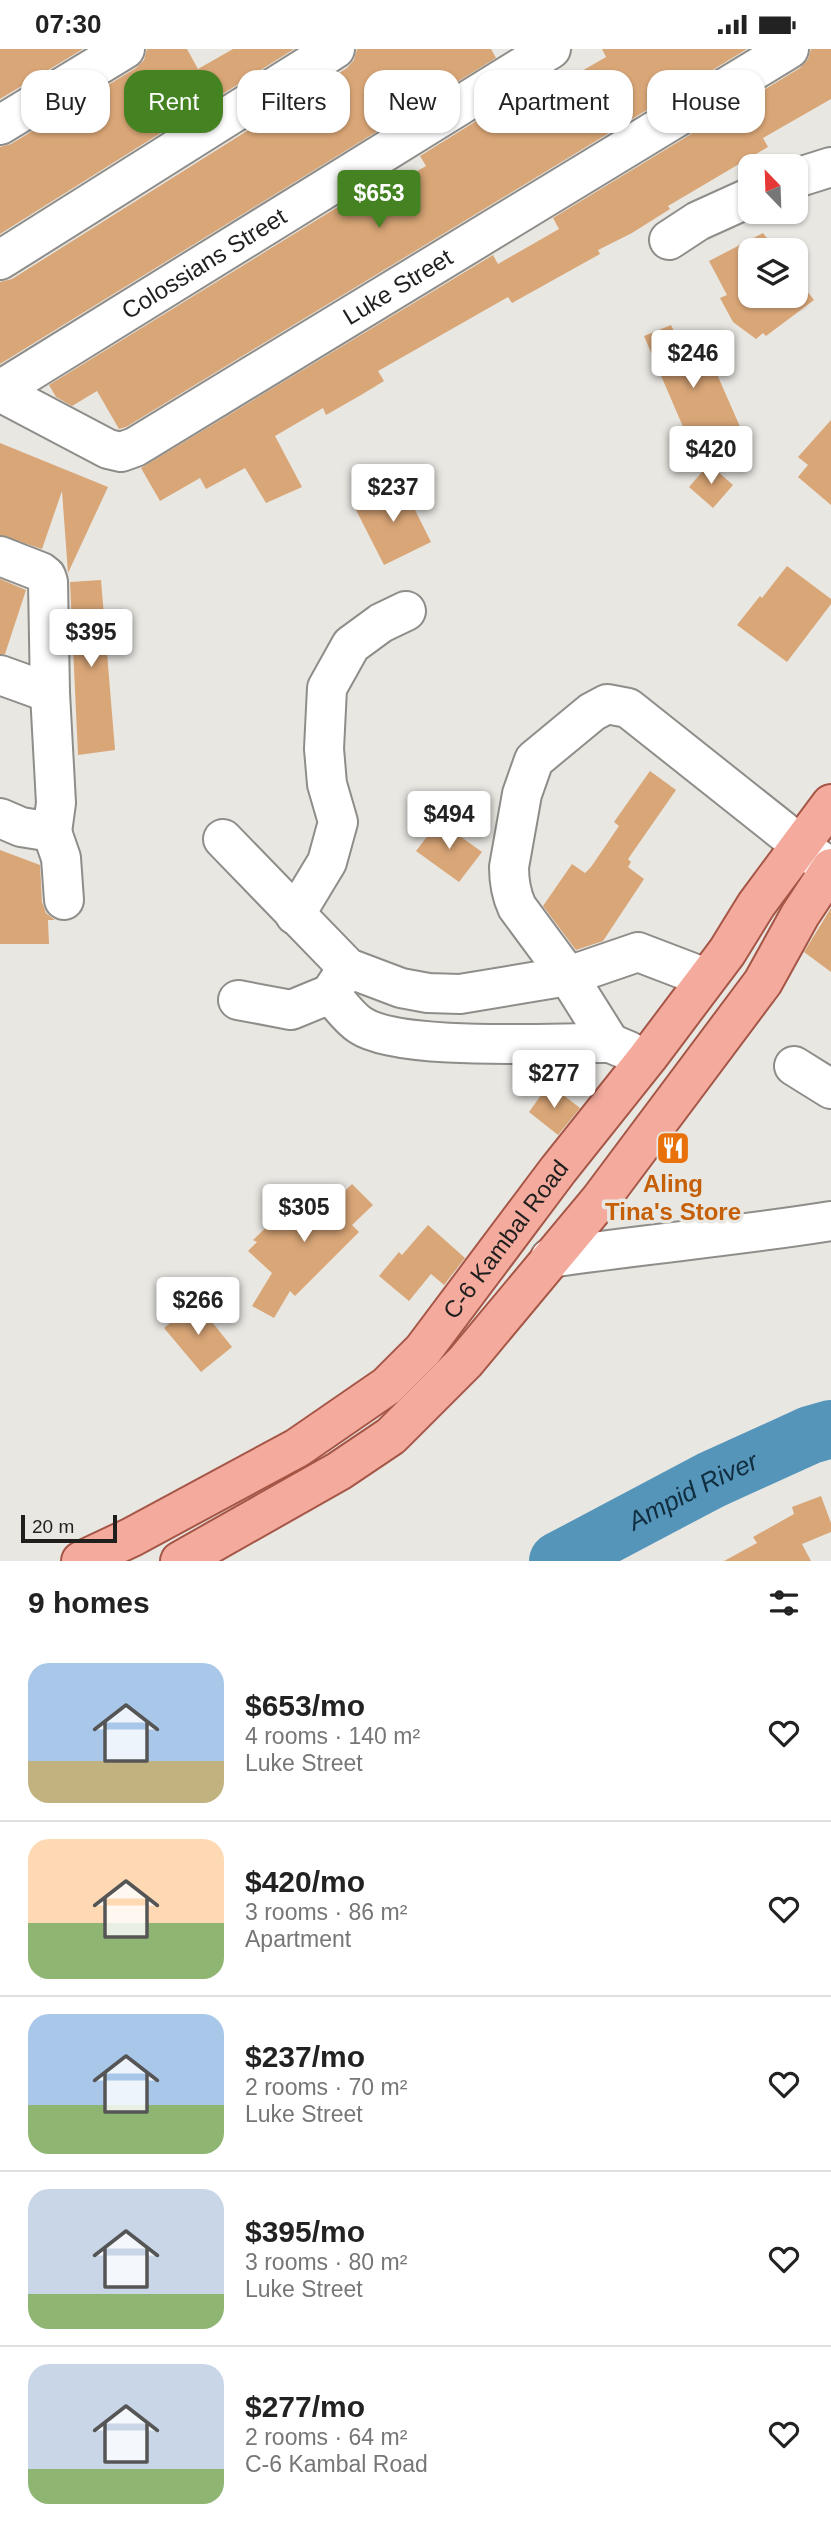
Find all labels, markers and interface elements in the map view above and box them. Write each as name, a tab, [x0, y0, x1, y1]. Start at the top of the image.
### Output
text: 07:30	[35, 9, 102, 39]
chip: Buy	[21, 70, 110, 133]
chip: Rent	[124, 70, 223, 133]
chip: Filters	[237, 70, 350, 133]
chip: New	[364, 70, 460, 133]
chip: Apartment	[474, 70, 633, 133]
chip: House	[647, 70, 765, 133]
north arrow	[738, 154, 808, 224]
map controls	[738, 154, 808, 308]
pin: $653	[338, 171, 420, 230]
text: $653	[353, 180, 405, 206]
street label: Colossians Street	[117, 202, 291, 324]
button: layers	[738, 238, 808, 308]
street label: Luke Street	[338, 243, 457, 330]
pin: $246	[652, 331, 734, 390]
text: $246	[667, 340, 719, 366]
pin: $420	[670, 427, 752, 486]
text: $420	[685, 436, 737, 462]
pin: $237	[352, 465, 434, 524]
text: $237	[367, 474, 419, 500]
pin: $395	[50, 609, 132, 669]
text: $395	[65, 619, 117, 645]
pin: $494	[408, 791, 490, 851]
text: $494	[423, 801, 475, 827]
pin: $277	[513, 1051, 595, 1110]
text: $277	[528, 1060, 580, 1086]
restaurant icon: Aling Tina's Store	[654, 1129, 692, 1167]
street label: C-6 Kambal Road	[437, 1155, 573, 1324]
place label: Aling Tina's Store	[605, 1170, 741, 1225]
pin: $305	[263, 1185, 345, 1244]
text: $305	[278, 1194, 330, 1220]
pin: $266	[157, 1277, 239, 1337]
text: $266	[172, 1287, 224, 1313]
water label: Ampid River	[621, 1445, 764, 1537]
scale bar	[21, 1512, 117, 1544]
text: 20 m	[32, 1516, 74, 1537]
icon: filters	[765, 1584, 803, 1622]
text: 9 homes	[28, 1586, 150, 1619]
text: $653/mo	[245, 1689, 365, 1722]
icon: home	[84, 1691, 168, 1775]
icon: heart	[765, 1714, 803, 1752]
text: 4 rooms · 140 m²	[245, 1723, 420, 1749]
text: Luke Street	[245, 1750, 363, 1776]
text: $420/mo	[245, 1865, 365, 1898]
icon: home	[84, 1867, 168, 1951]
icon: heart	[765, 1890, 803, 1928]
text: 3 rooms · 86 m²	[245, 1899, 407, 1925]
text: Apartment	[245, 1926, 351, 1952]
text: $237/mo	[245, 2040, 365, 2073]
icon: home	[84, 2042, 168, 2126]
icon: heart	[765, 2065, 803, 2103]
text: 2 rooms · 70 m²	[245, 2074, 407, 2100]
text: Luke Street	[245, 2101, 363, 2127]
text: $395/mo	[245, 2215, 365, 2248]
icon: home	[84, 2217, 168, 2301]
icon: heart	[765, 2240, 803, 2278]
text: 3 rooms · 80 m²	[245, 2249, 407, 2275]
text: Luke Street	[245, 2276, 363, 2302]
text: $277/mo	[245, 2390, 365, 2423]
icon: home	[84, 2392, 168, 2476]
icon: heart	[765, 2415, 803, 2453]
text: 2 rooms · 64 m²	[245, 2424, 407, 2450]
text: C-6 Kambal Road	[245, 2451, 428, 2477]

